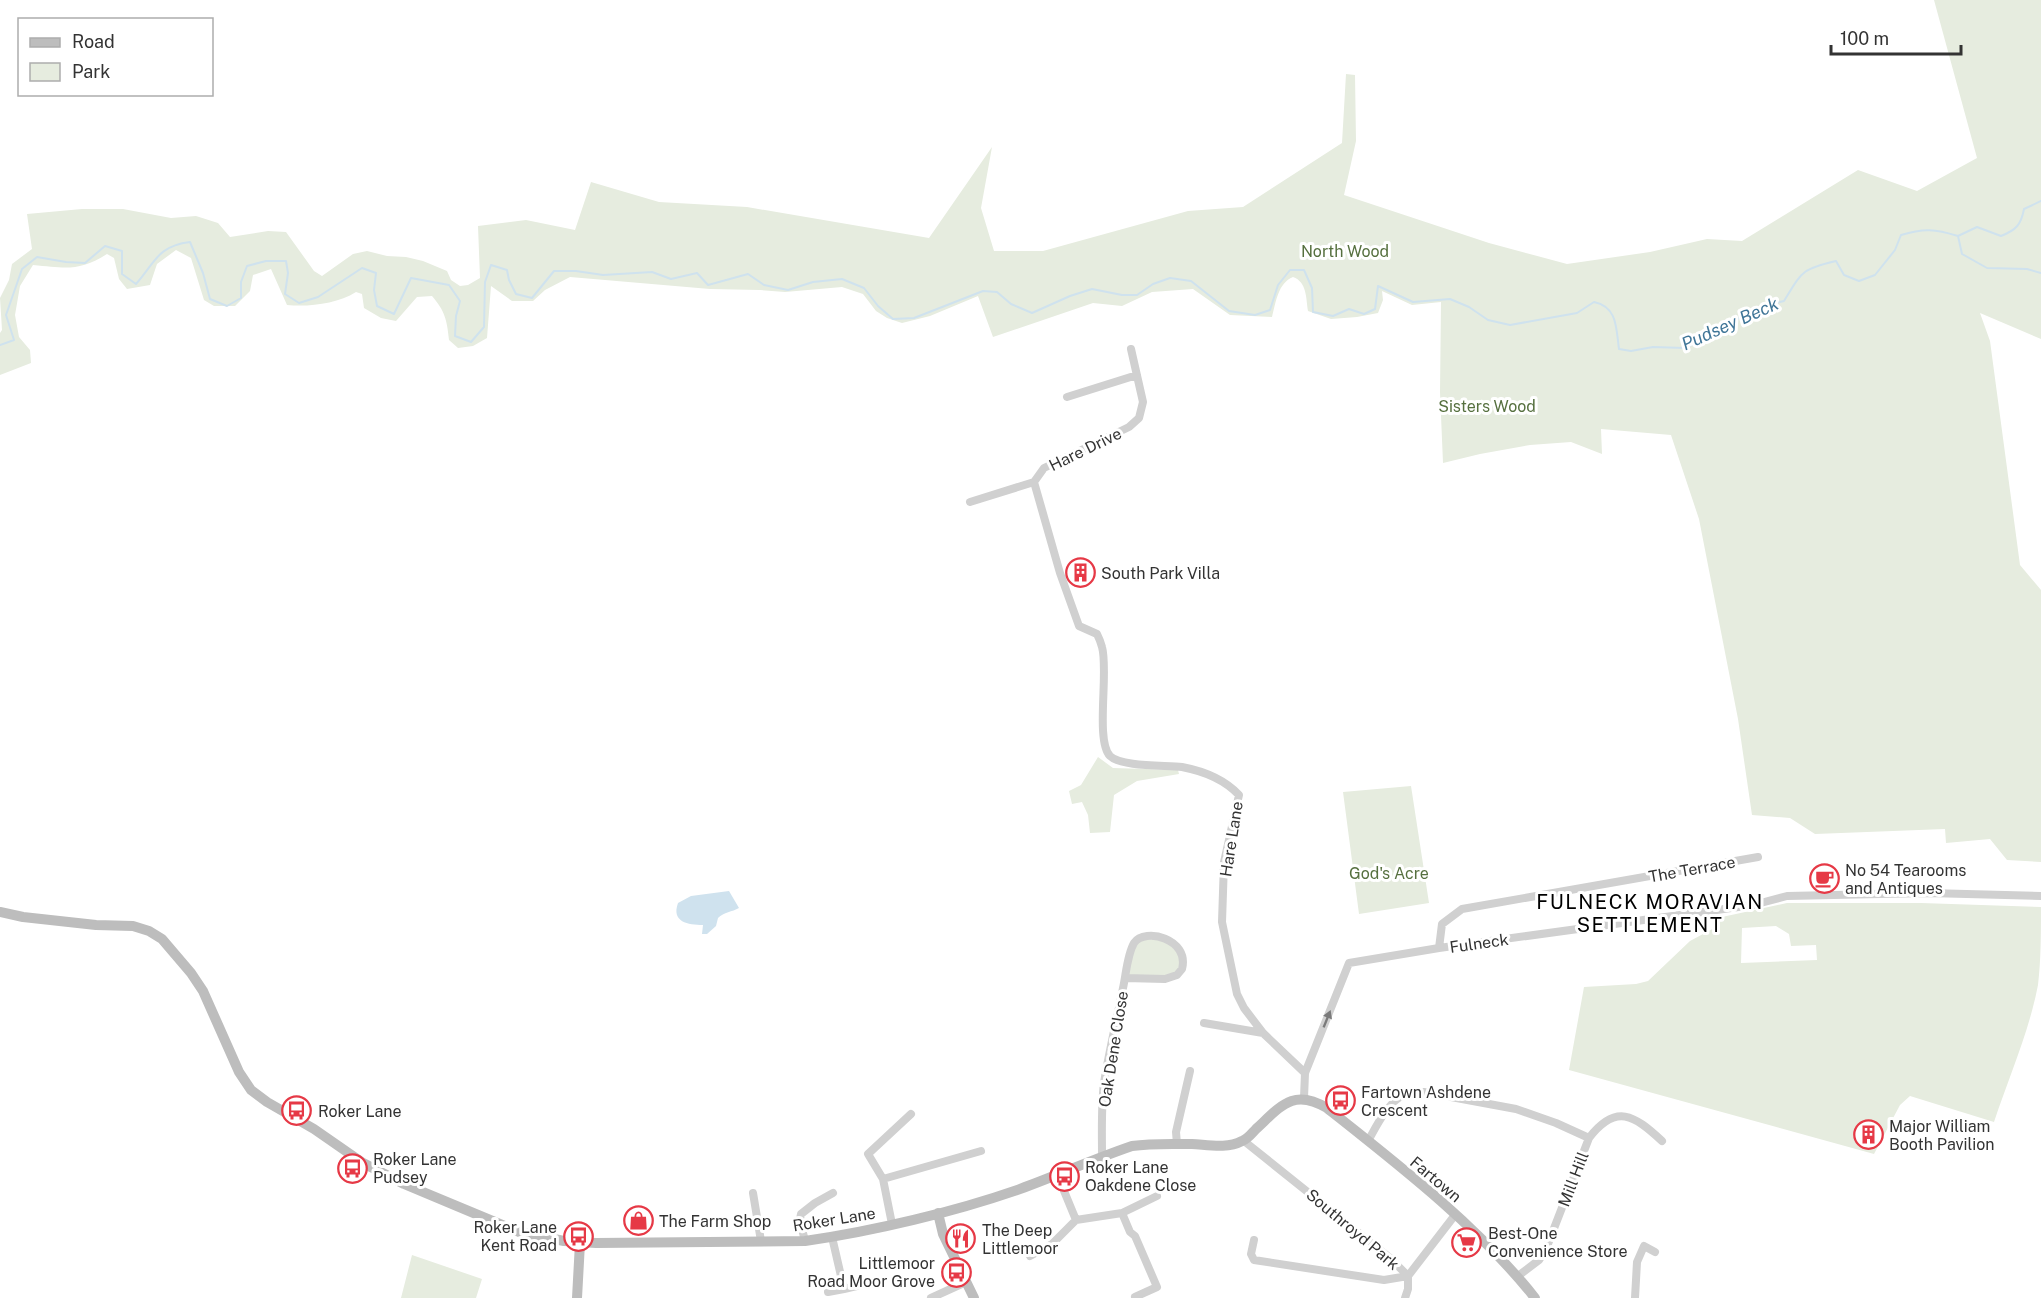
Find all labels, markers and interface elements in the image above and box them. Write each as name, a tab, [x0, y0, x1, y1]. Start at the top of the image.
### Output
legend	[18, 18, 213, 96]
scale bar	[1831, 18, 1962, 56]
text: 100 m	[1840, 28, 1889, 49]
text: Road	[72, 31, 115, 52]
text: Park	[72, 61, 110, 82]
park label: North Wood	[1301, 242, 1389, 261]
water label: Pudsey Beck	[1678, 293, 1782, 354]
park label: Sisters Wood	[1438, 397, 1536, 416]
street label: Hare Drive	[1046, 424, 1125, 475]
building icon: South Park Villa	[1064, 557, 1096, 589]
place label: South Park Villa	[1101, 564, 1220, 583]
street label: Hare Lane	[1216, 800, 1247, 878]
street label: The Terrace	[1647, 853, 1737, 886]
place label: No 54 Tearooms and Antiques	[1845, 861, 1966, 898]
cafe icon: No 54 Tearooms and Antiques	[1808, 863, 1840, 895]
park label: God's Acre	[1349, 864, 1429, 883]
district label: FULNECK MORAVIAN SETTLEMENT	[1536, 890, 1764, 937]
street label: Fulneck	[1448, 930, 1510, 957]
street label: Oak Dene Close	[1095, 990, 1132, 1108]
one-way arrow	[1322, 1009, 1332, 1027]
place label: Fartown Ashdene Crescent	[1361, 1083, 1491, 1120]
bus stop icon: Fartown Ashdene Crescent	[1324, 1085, 1356, 1117]
bus stop icon: Roker Lane	[281, 1095, 313, 1127]
place label: Roker Lane	[318, 1102, 402, 1121]
place label: Major William Booth Pavilion	[1889, 1117, 1995, 1154]
building icon: Major William Booth Pavilion	[1852, 1119, 1884, 1151]
street label: Mill Hill	[1554, 1149, 1593, 1209]
place label: Roker Lane Pudsey	[373, 1150, 457, 1187]
bus stop icon: Roker Lane Pudsey	[336, 1152, 368, 1184]
street label: Fartown	[1406, 1153, 1465, 1206]
place label: Roker Lane Oakdene Close	[1085, 1158, 1196, 1195]
bus stop icon: Roker Lane Oakdene Close	[1048, 1160, 1080, 1192]
street label: Southroyd Park	[1302, 1185, 1403, 1274]
street label: Roker Lane	[791, 1204, 877, 1235]
shop icon: The Farm Shop	[622, 1205, 654, 1237]
place label: The Farm Shop	[659, 1212, 771, 1231]
place label: Roker Lane Kent Road	[473, 1218, 557, 1255]
bus stop icon: Roker Lane Kent Road	[562, 1220, 594, 1252]
place label: The Deep Littlemoor	[982, 1221, 1059, 1258]
restaurant icon: The Deep Littlemoor	[945, 1223, 977, 1255]
place label: Best-One Convenience Store	[1488, 1224, 1628, 1261]
supermarket icon: Best-One Convenience Store	[1451, 1226, 1483, 1258]
place label: Littlemoor Road Moor Grove	[807, 1254, 935, 1291]
bus stop icon: Littlemoor Road Moor Grove	[940, 1256, 972, 1288]

